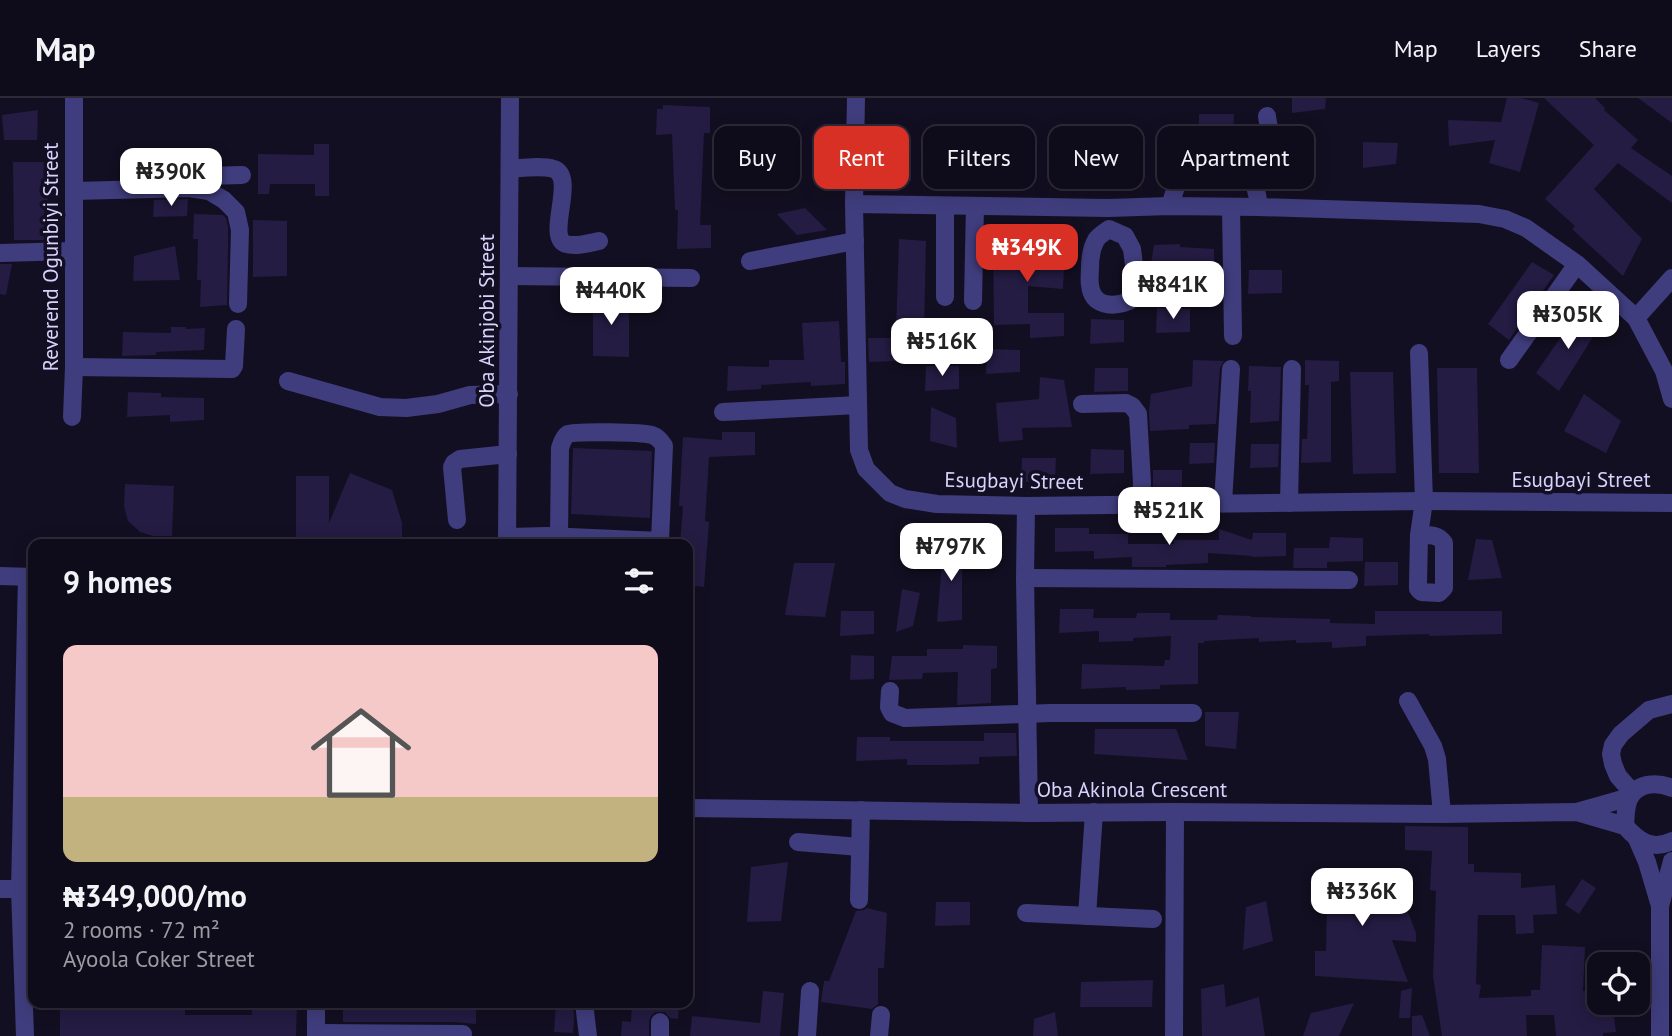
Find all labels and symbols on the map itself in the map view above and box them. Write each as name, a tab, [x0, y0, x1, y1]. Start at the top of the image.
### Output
street label: Reverend Ogunbiyi Street	[37, 143, 64, 371]
pin: ₦390K	[122, 148, 220, 208]
pin: ₦349K	[978, 225, 1076, 284]
street label: Oba Akinjobi Street	[473, 234, 500, 408]
pin: ₦841K	[1124, 262, 1222, 321]
pin: ₦440K	[562, 268, 660, 327]
pin: ₦305K	[1519, 292, 1617, 351]
pin: ₦516K	[893, 318, 991, 378]
street label: Esugbayi Street	[944, 466, 1084, 495]
street label: Esugbayi Street	[1511, 466, 1651, 493]
pin: ₦521K	[1120, 488, 1218, 547]
pin: ₦797K	[902, 524, 1000, 583]
street label: Oba Akinola Crescent	[1037, 776, 1227, 803]
pin: ₦336K	[1313, 868, 1411, 928]

